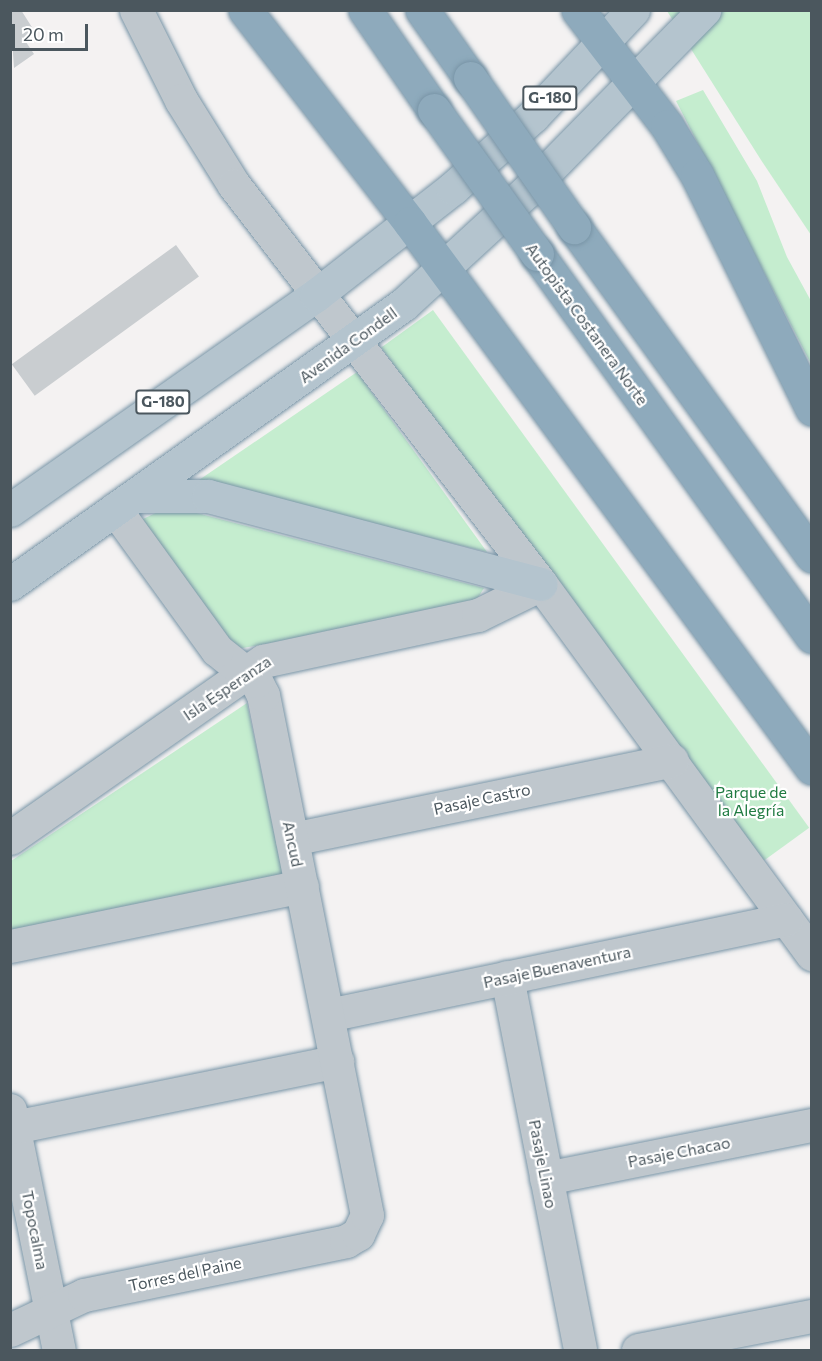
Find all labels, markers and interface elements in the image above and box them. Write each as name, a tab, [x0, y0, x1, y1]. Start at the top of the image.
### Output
scale bar	[15, 12, 92, 50]
text: 20 m	[23, 23, 64, 45]
road number: G-180	[522, 86, 578, 110]
street label: Autopista Costanera Norte	[522, 239, 652, 409]
street label: Avenida Condell	[295, 303, 401, 387]
road number: G-180	[134, 390, 192, 414]
street label: Isla Esperanza	[179, 652, 275, 724]
street label: Pasaje Castro	[432, 779, 532, 819]
park label: Parque de la Alegría	[715, 782, 787, 820]
street label: Ancud	[279, 819, 307, 869]
street label: Pasaje Buenaventura	[481, 942, 633, 992]
street label: Pasaje Linao	[525, 1118, 561, 1210]
street label: Pasaje Chacao	[626, 1133, 732, 1171]
street label: Topocalma	[18, 1189, 52, 1271]
street label: Torres del Paine	[127, 1253, 243, 1295]

